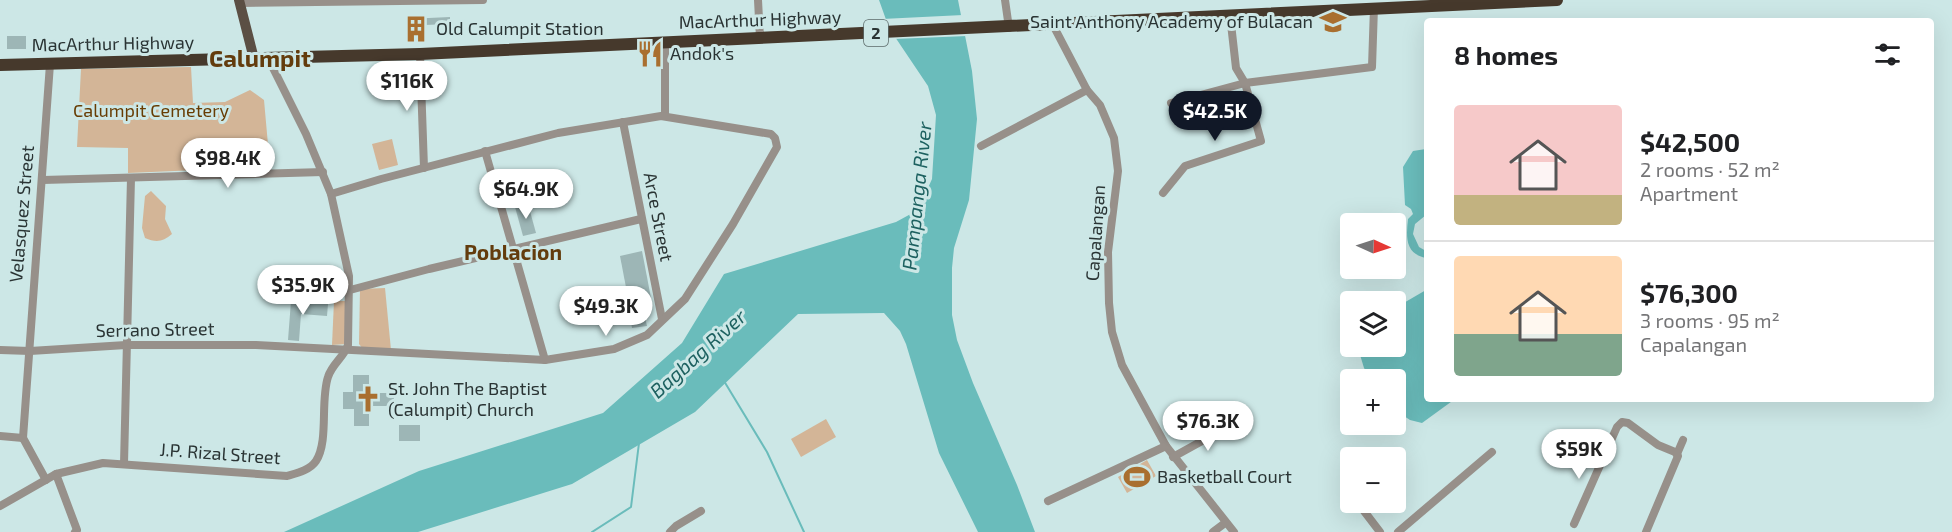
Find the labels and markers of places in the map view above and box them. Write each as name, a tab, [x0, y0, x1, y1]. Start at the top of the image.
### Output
school or university icon: Saint Anthony Academy of Bulacan	[1318, 7, 1348, 37]
place label: Saint Anthony Academy of Bulacan	[1030, 10, 1313, 32]
building icon: Old Calumpit Station	[401, 14, 431, 44]
place label: Old Calumpit Station	[436, 17, 604, 39]
restaurant icon: Andok's	[635, 39, 665, 69]
place label: Andok's	[670, 42, 734, 64]
pin: $116K	[365, 61, 449, 112]
pin: $42.5K	[1166, 91, 1264, 142]
pin: $98.4K	[179, 138, 277, 189]
pin: $64.9K	[477, 169, 575, 220]
pin: $35.9K	[254, 265, 352, 316]
pin: $49.3K	[557, 286, 655, 337]
place label: St. John The Baptist (Calumpit) Church	[388, 377, 547, 420]
church icon: St. John The Baptist (Calumpit) Church	[353, 384, 383, 414]
pin: $76.3K	[1159, 401, 1257, 452]
pin: $59K	[1543, 429, 1615, 480]
sports icon: Basketball Court	[1122, 462, 1152, 492]
place label: Basketball Court	[1157, 465, 1292, 487]

